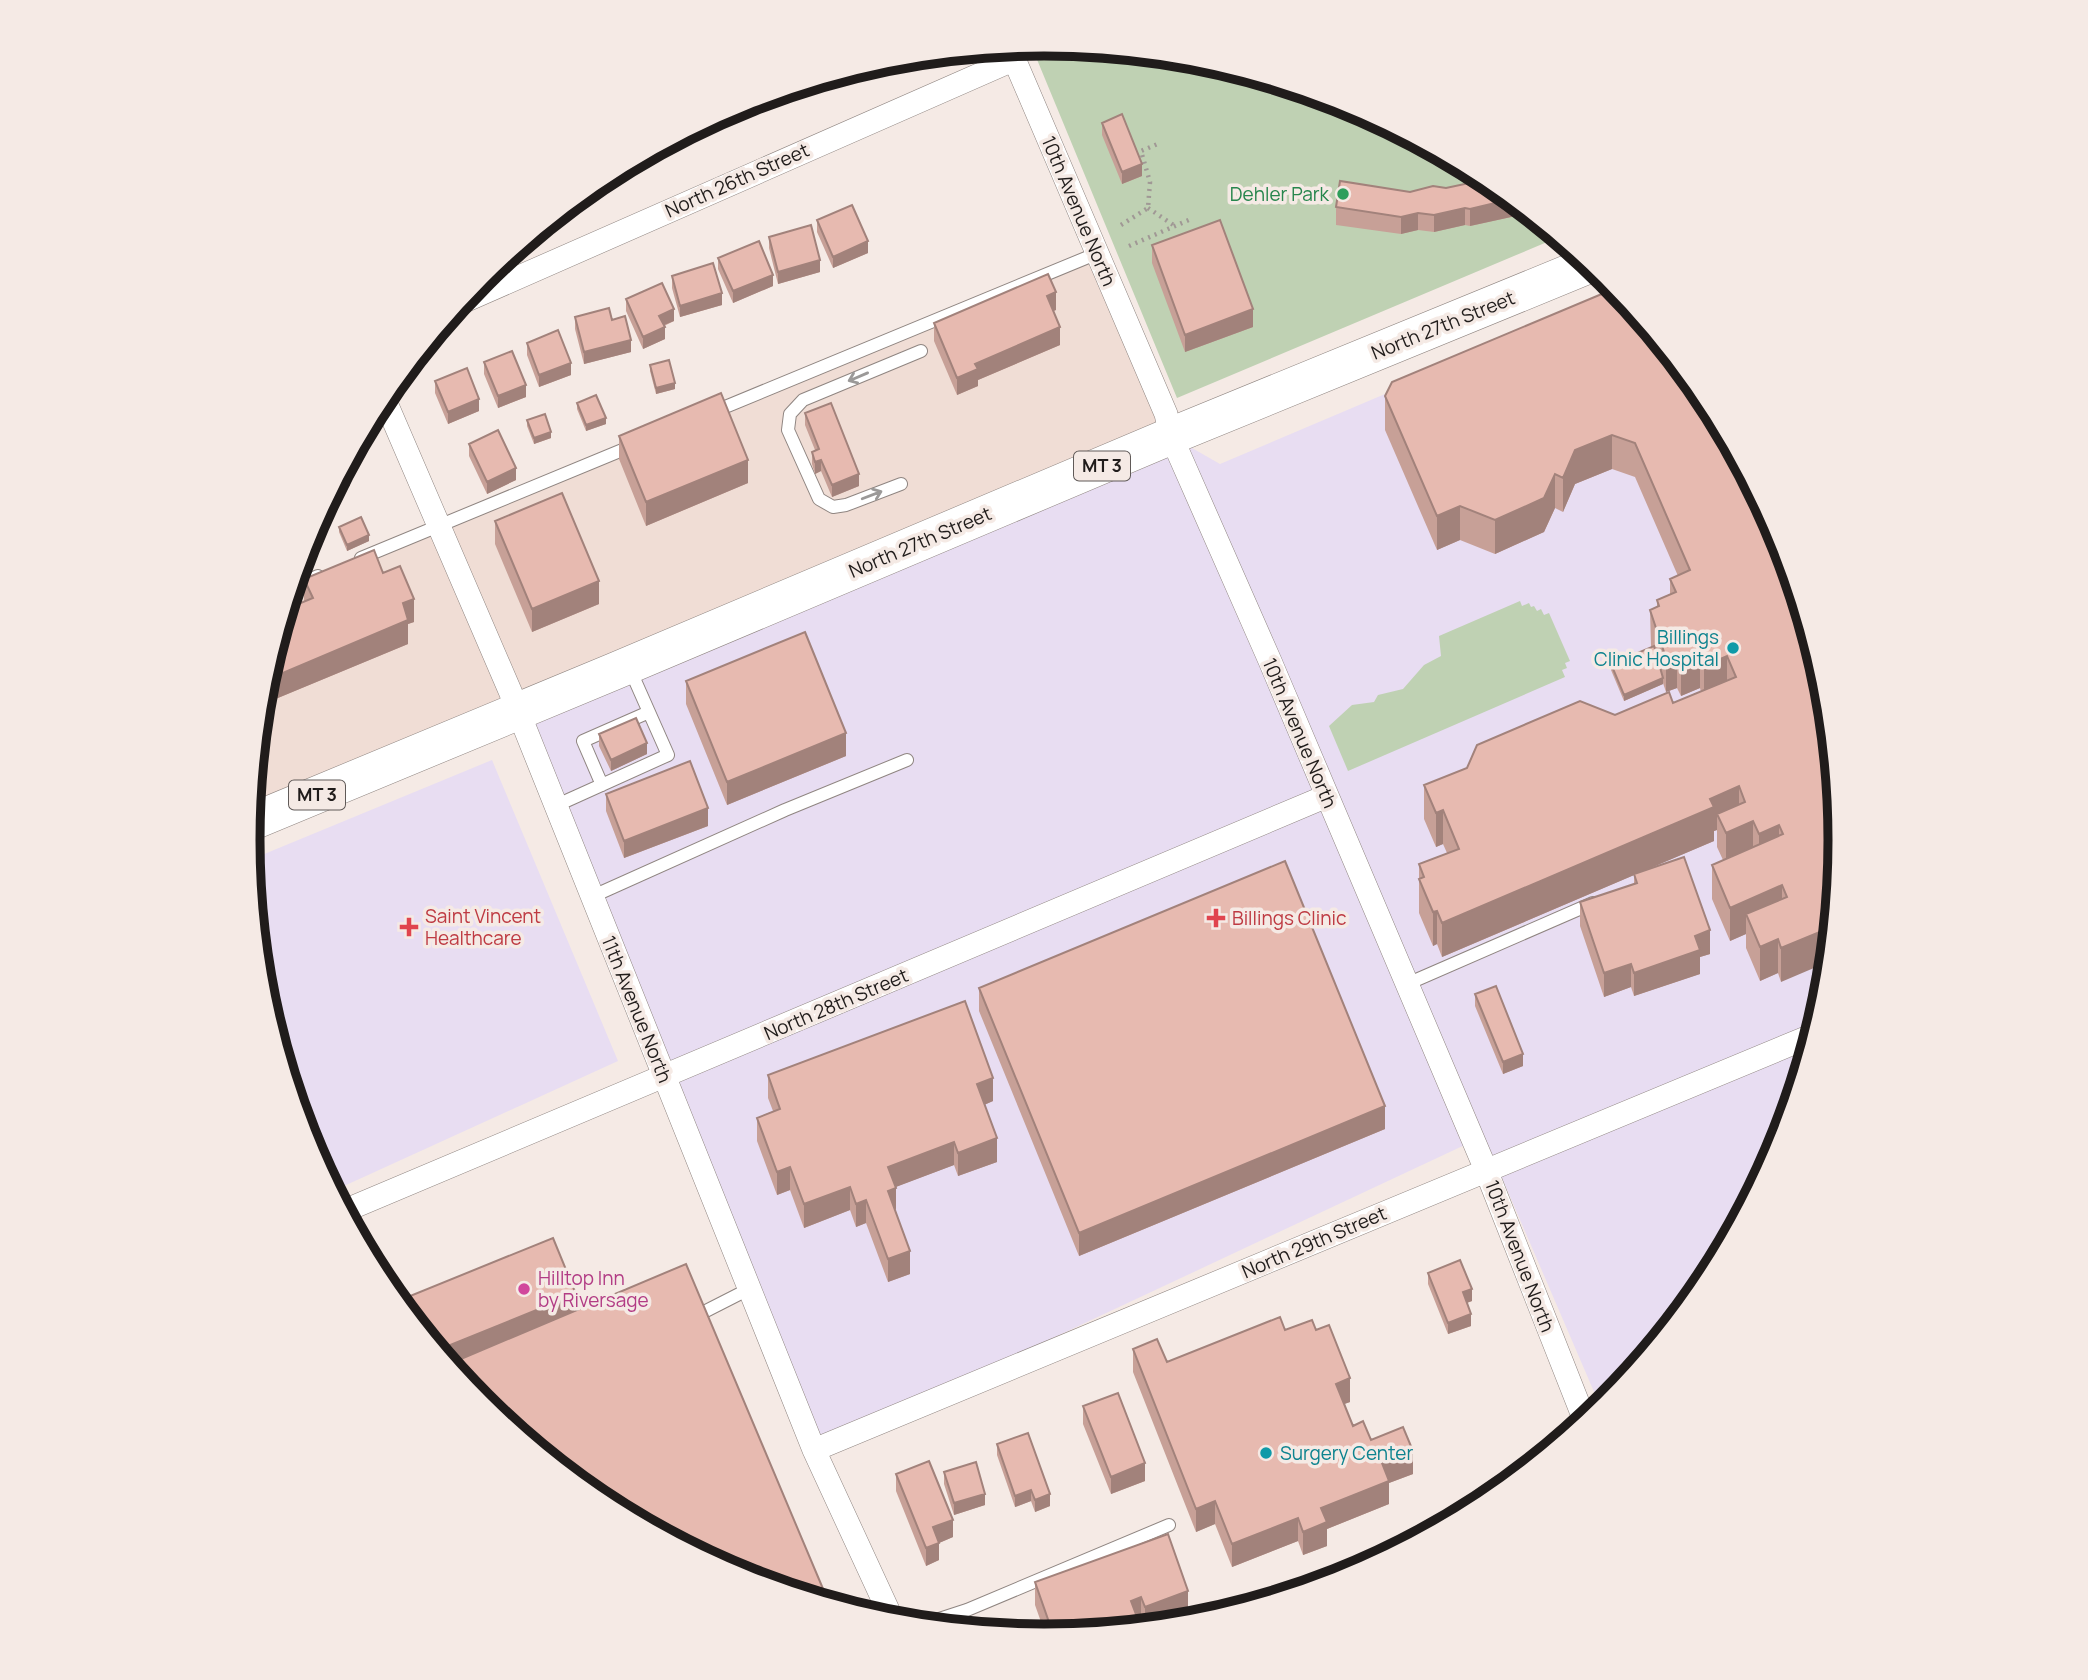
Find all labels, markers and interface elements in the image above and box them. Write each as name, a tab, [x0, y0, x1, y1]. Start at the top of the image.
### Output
street label: 10th Avenue North	[1036, 132, 1122, 290]
street label: North 26th Street	[661, 137, 813, 223]
place label: Dehler Park	[1230, 181, 1330, 207]
marker: Dehler Park	[1335, 186, 1351, 202]
street label: North 27th Street	[1367, 284, 1519, 366]
one-way arrow	[848, 371, 870, 384]
road number: MT 3	[1074, 452, 1130, 480]
one-way arrow	[860, 488, 882, 500]
street label: North 27th Street	[845, 500, 995, 584]
place label: Billings Clinic Hospital	[1594, 624, 1719, 672]
marker: Billings Clinic Hospital	[1725, 640, 1741, 656]
street label: 10th Avenue North	[1257, 654, 1343, 812]
road number: MT 3	[289, 780, 345, 810]
place label: Saint Vincent Healthcare	[425, 903, 541, 951]
place label: Billings Clinic	[1232, 905, 1346, 931]
marker: Billings Clinic	[1206, 908, 1226, 928]
marker: Saint Vincent Healthcare	[399, 917, 419, 937]
street label: 11th Avenue North	[596, 932, 678, 1086]
street label: North 28th Street	[760, 962, 912, 1046]
street label: 10th Avenue North	[1479, 1176, 1561, 1336]
street label: North 29th Street	[1238, 1200, 1390, 1284]
place label: Hilltop Inn by Riversage	[538, 1265, 649, 1313]
marker: Hilltop Inn by Riversage	[516, 1281, 532, 1297]
place label: Surgery Center	[1280, 1440, 1413, 1466]
marker: Surgery Center	[1258, 1445, 1274, 1461]

